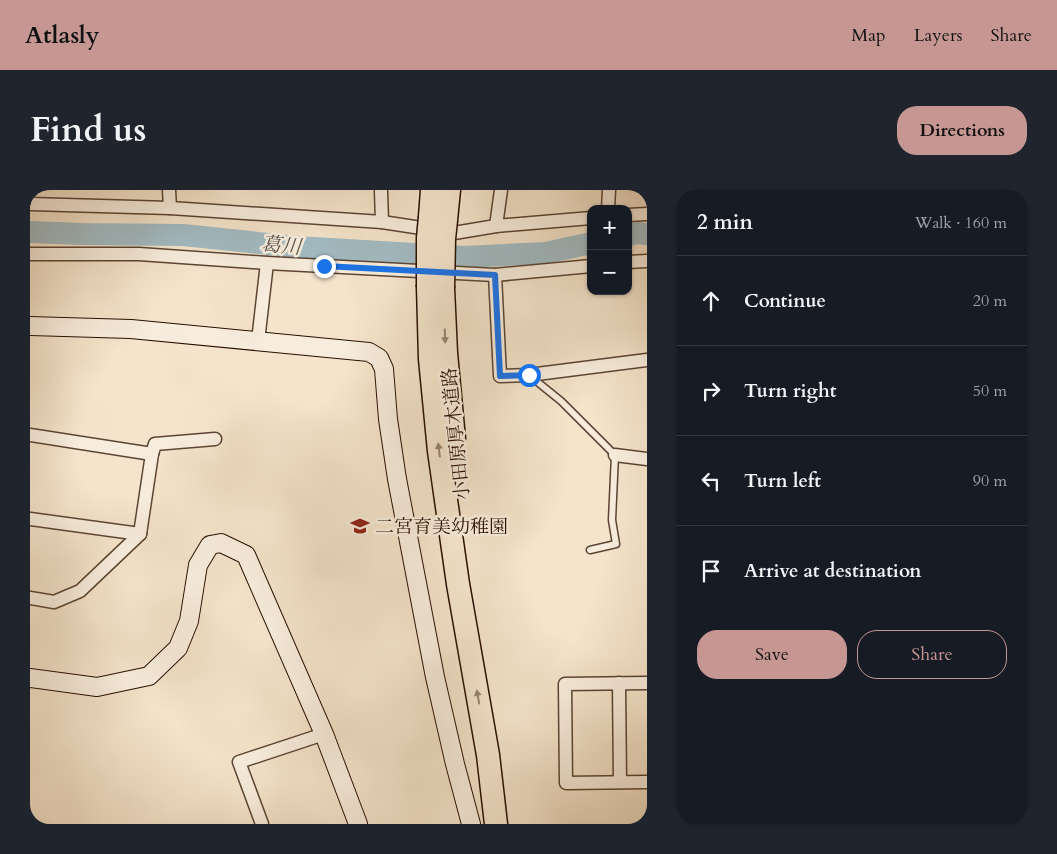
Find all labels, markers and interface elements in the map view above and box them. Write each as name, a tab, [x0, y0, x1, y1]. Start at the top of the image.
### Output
text: Atlasly	[25, 19, 99, 52]
text: Map	[851, 23, 886, 48]
text: Layers	[914, 23, 963, 48]
text: Share	[991, 23, 1032, 48]
text: Find us	[30, 106, 146, 154]
button: Directions	[897, 106, 1027, 155]
map controls	[587, 205, 632, 295]
button: +	[587, 205, 632, 250]
text: 2 min	[697, 208, 753, 237]
text: Walk · 160 m	[915, 212, 1007, 234]
water label: 葛川	[260, 230, 304, 261]
button: −	[587, 250, 632, 295]
route end	[313, 255, 336, 278]
icon: ahead	[697, 287, 725, 315]
text: Continue	[744, 288, 826, 314]
text: 20 m	[973, 290, 1007, 312]
one-way arrow	[442, 328, 450, 344]
route start	[518, 364, 541, 387]
street label: 小田原厚木道路	[436, 366, 476, 501]
icon: right	[697, 377, 725, 405]
text: Turn right	[744, 378, 836, 404]
text: 50 m	[973, 380, 1007, 402]
one-way arrow	[435, 441, 443, 457]
icon: left	[697, 467, 725, 495]
text: Turn left	[744, 468, 821, 494]
text: 90 m	[973, 470, 1007, 492]
place label: 二宮育美幼稚園	[375, 514, 508, 540]
school or university icon: 二宮育美幼稚園	[349, 515, 371, 537]
icon: arrive	[697, 557, 725, 585]
text: Arrive at destination	[744, 558, 921, 584]
button: Save	[697, 630, 847, 679]
button: Share	[857, 630, 1007, 679]
one-way arrow	[473, 688, 481, 704]

